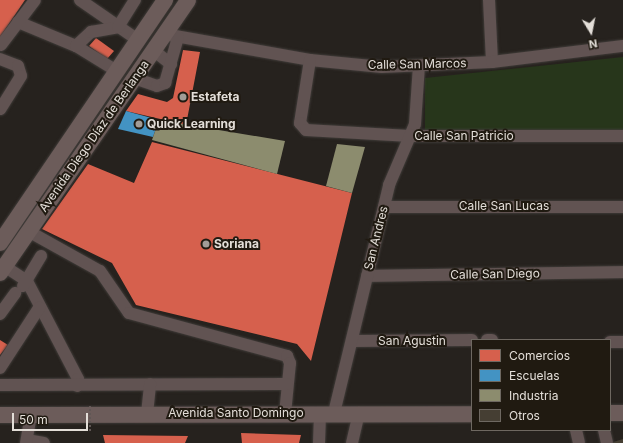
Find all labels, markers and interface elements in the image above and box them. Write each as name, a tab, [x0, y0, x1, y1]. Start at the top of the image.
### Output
north arrow	[571, 12, 611, 52]
text: N	[588, 36, 598, 51]
street label: Calle San Marcos	[367, 56, 467, 72]
street label: Avenida Diego Díaz de Berlanga	[36, 58, 152, 214]
place label: Estafeta	[191, 90, 240, 104]
marker: Estafeta	[178, 92, 188, 102]
place label: Quick Learning	[147, 117, 236, 131]
marker: Quick Learning	[134, 119, 144, 129]
street label: Calle San Patricio	[414, 129, 514, 143]
street label: Calle San Lucas	[459, 199, 549, 213]
street label: San Andres	[361, 205, 391, 271]
place label: Soriana	[214, 237, 259, 251]
marker: Soriana	[201, 239, 211, 249]
street label: Calle San Diego	[450, 266, 540, 282]
street label: San Agustin	[378, 334, 446, 348]
legend	[471, 339, 611, 431]
text: Comercios	[509, 348, 570, 363]
text: Escuelas	[509, 368, 559, 383]
text: Industria	[509, 388, 558, 403]
scale bar	[14, 405, 90, 431]
street label: Avenida Santo Domingo	[168, 406, 304, 420]
text: Otros	[509, 408, 540, 423]
text: 50 m	[19, 412, 48, 427]

